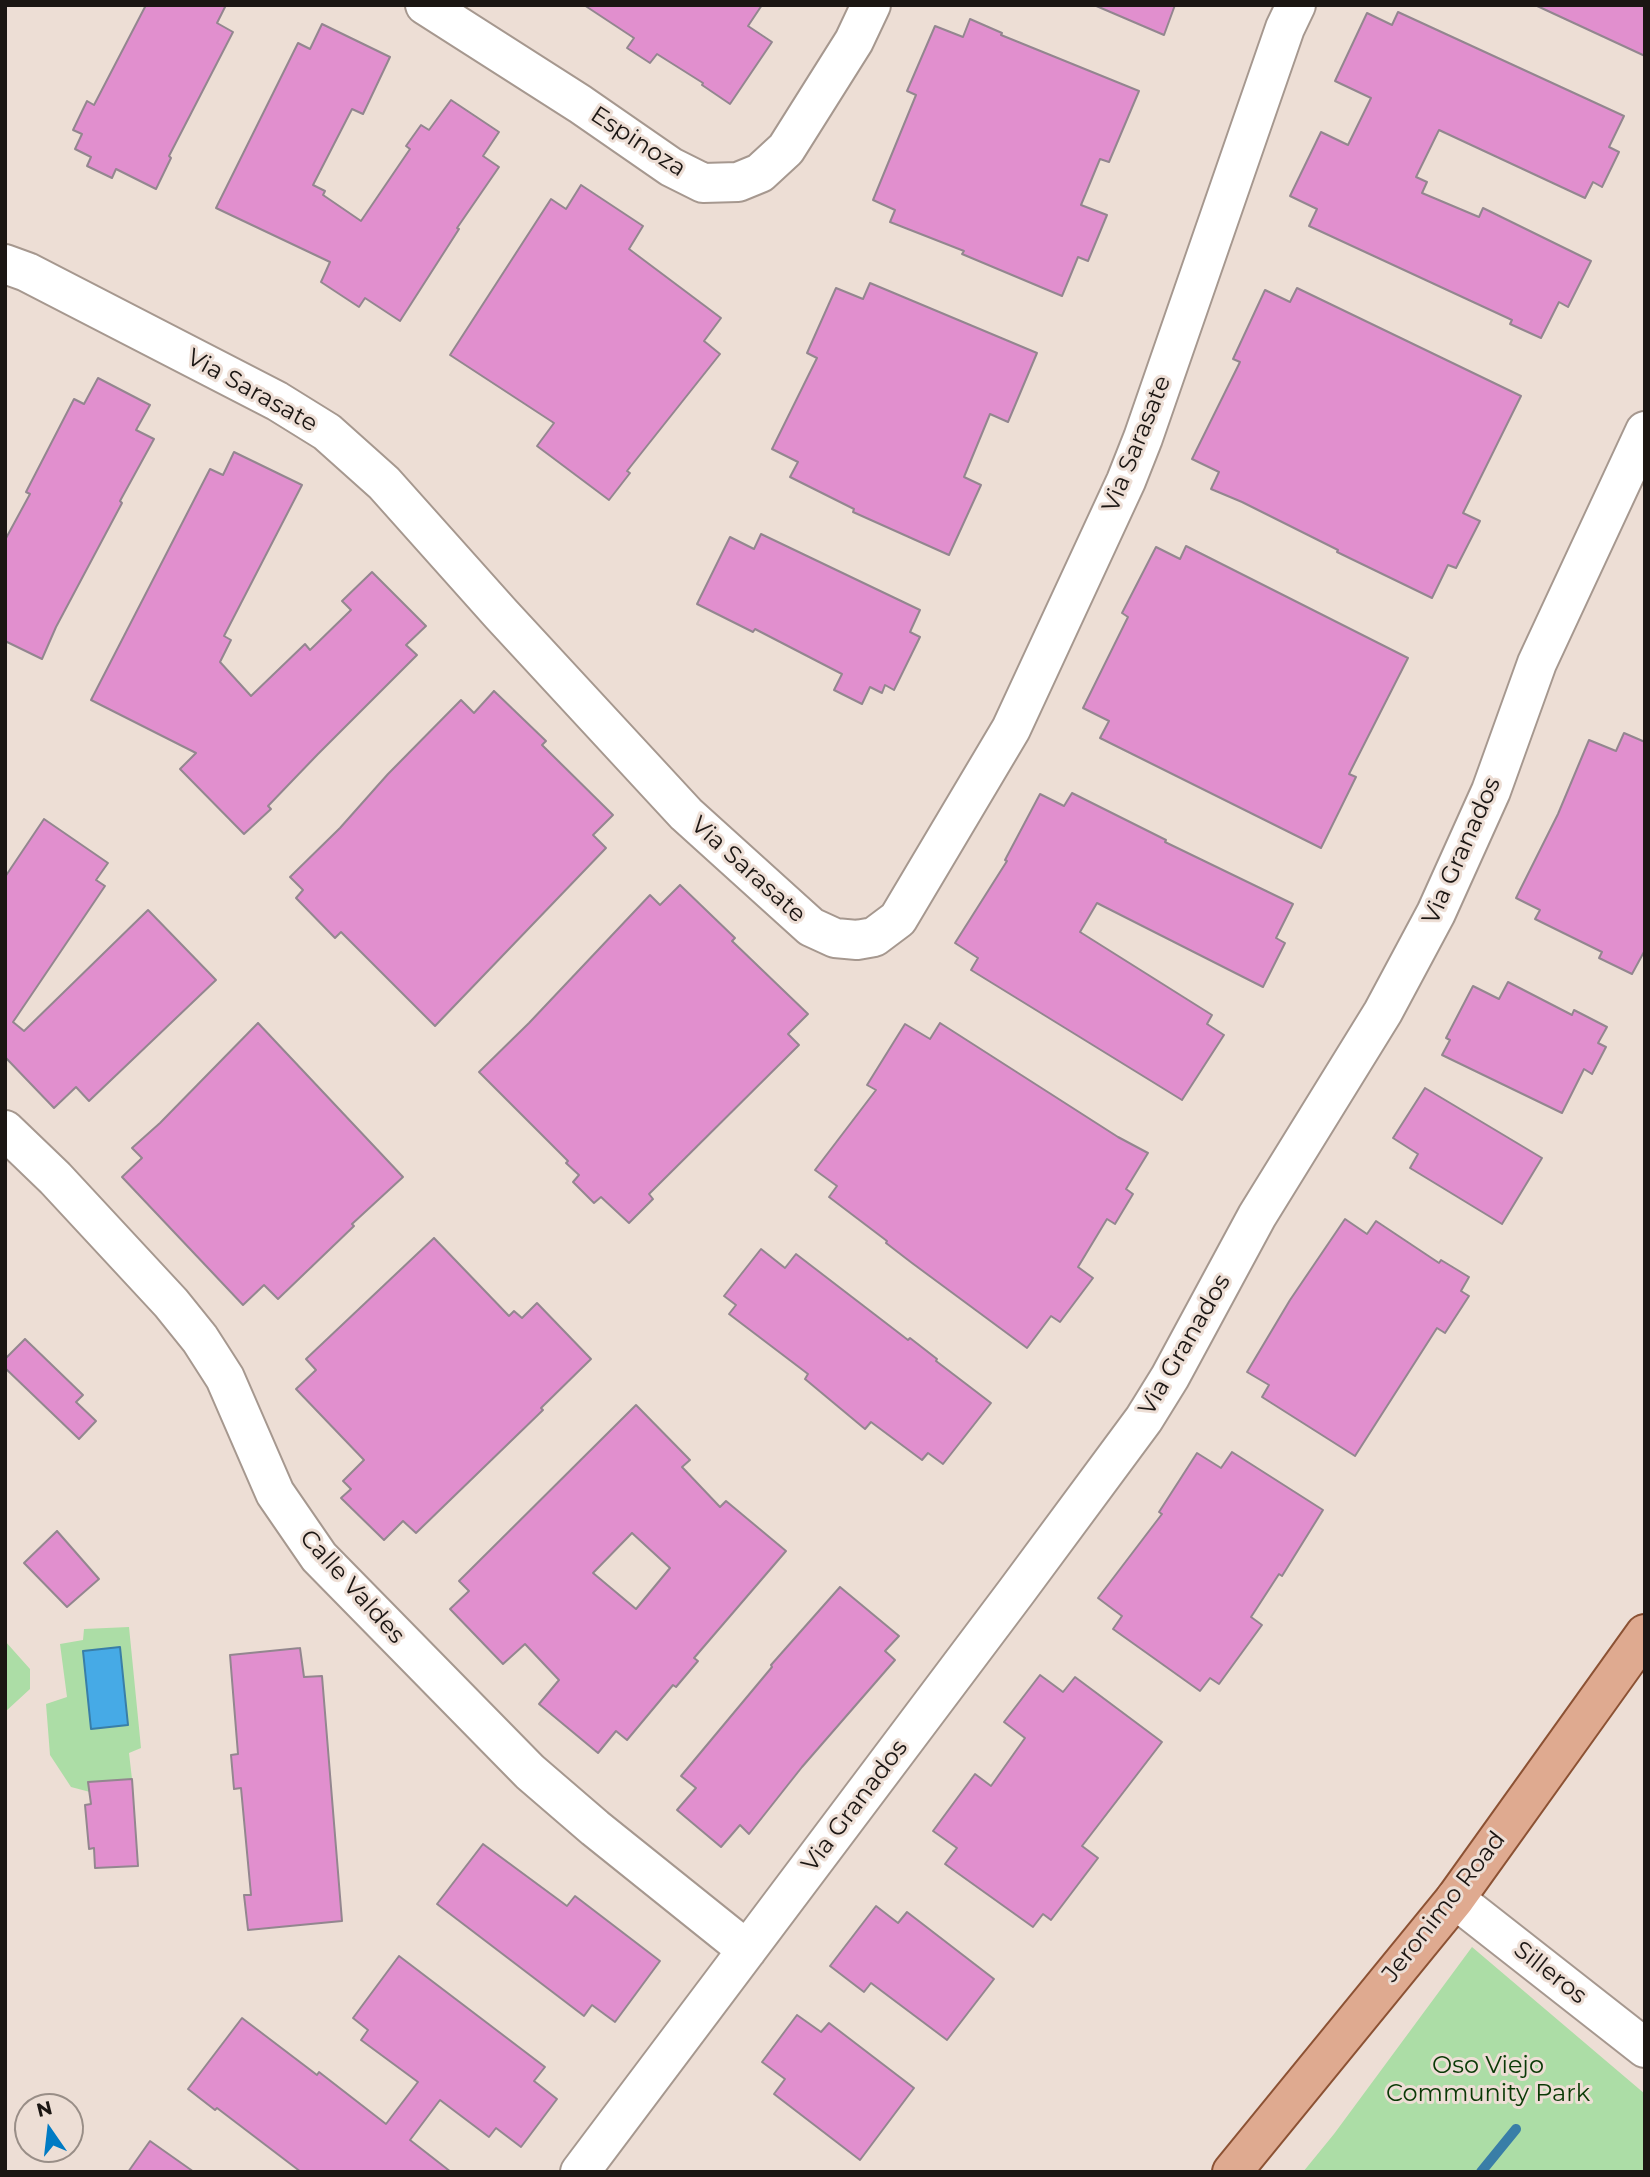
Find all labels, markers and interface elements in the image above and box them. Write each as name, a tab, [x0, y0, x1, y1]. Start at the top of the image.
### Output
street label: Espinoza	[585, 101, 691, 183]
street label: Via Sarasate	[182, 343, 322, 439]
street label: Via Sarasate	[1097, 372, 1177, 516]
street label: Via Granados	[1417, 773, 1507, 929]
street label: Via Sarasate	[685, 811, 811, 929]
street label: Via Granados	[1133, 1269, 1237, 1421]
street label: Calle Valdes	[293, 1524, 411, 1650]
street label: Via Granados	[796, 1734, 914, 1878]
street label: Jeronimo Road	[1376, 1826, 1512, 1988]
street label: Silleros	[1508, 1936, 1592, 2010]
park label: Oso Viejo Community Park	[1386, 2052, 1590, 2108]
north arrow	[14, 2093, 84, 2163]
text: N	[34, 2096, 55, 2122]

